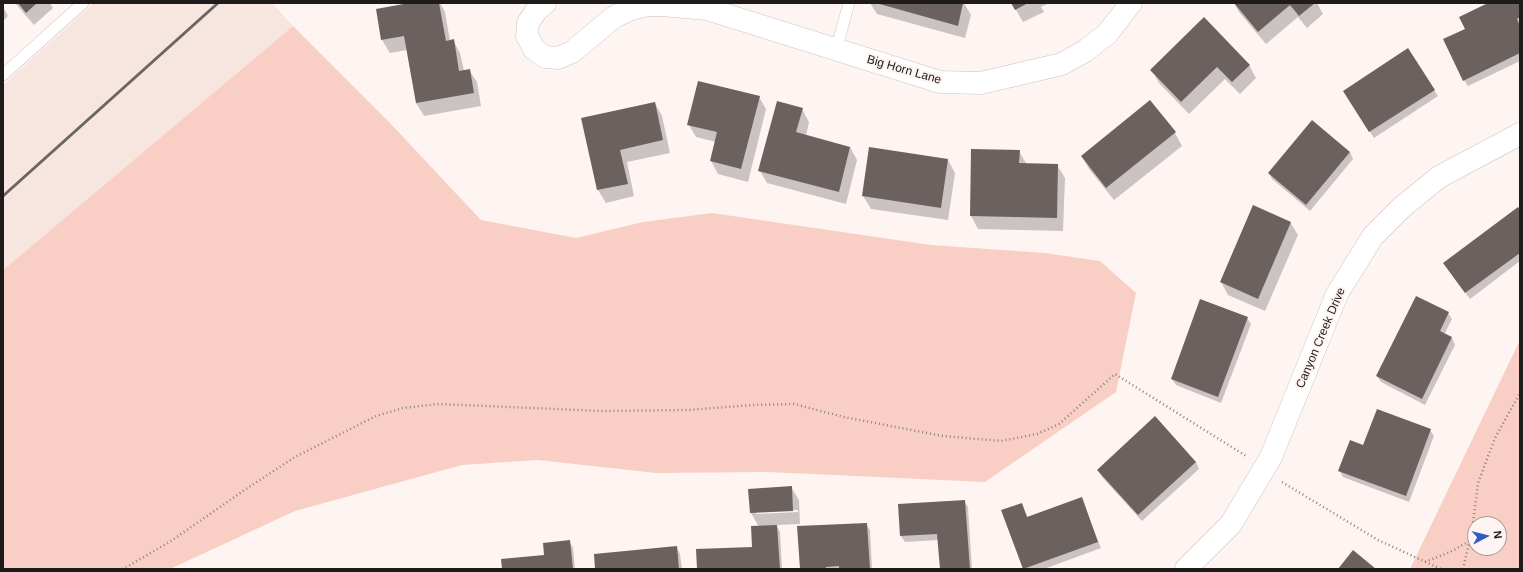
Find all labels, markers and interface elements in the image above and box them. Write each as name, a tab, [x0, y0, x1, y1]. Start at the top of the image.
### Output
street label: Big Horn Lane	[865, 53, 943, 87]
street label: Canyon Creek Drive	[1293, 285, 1349, 391]
north arrow	[1467, 516, 1507, 556]
text: N	[1491, 530, 1504, 539]

